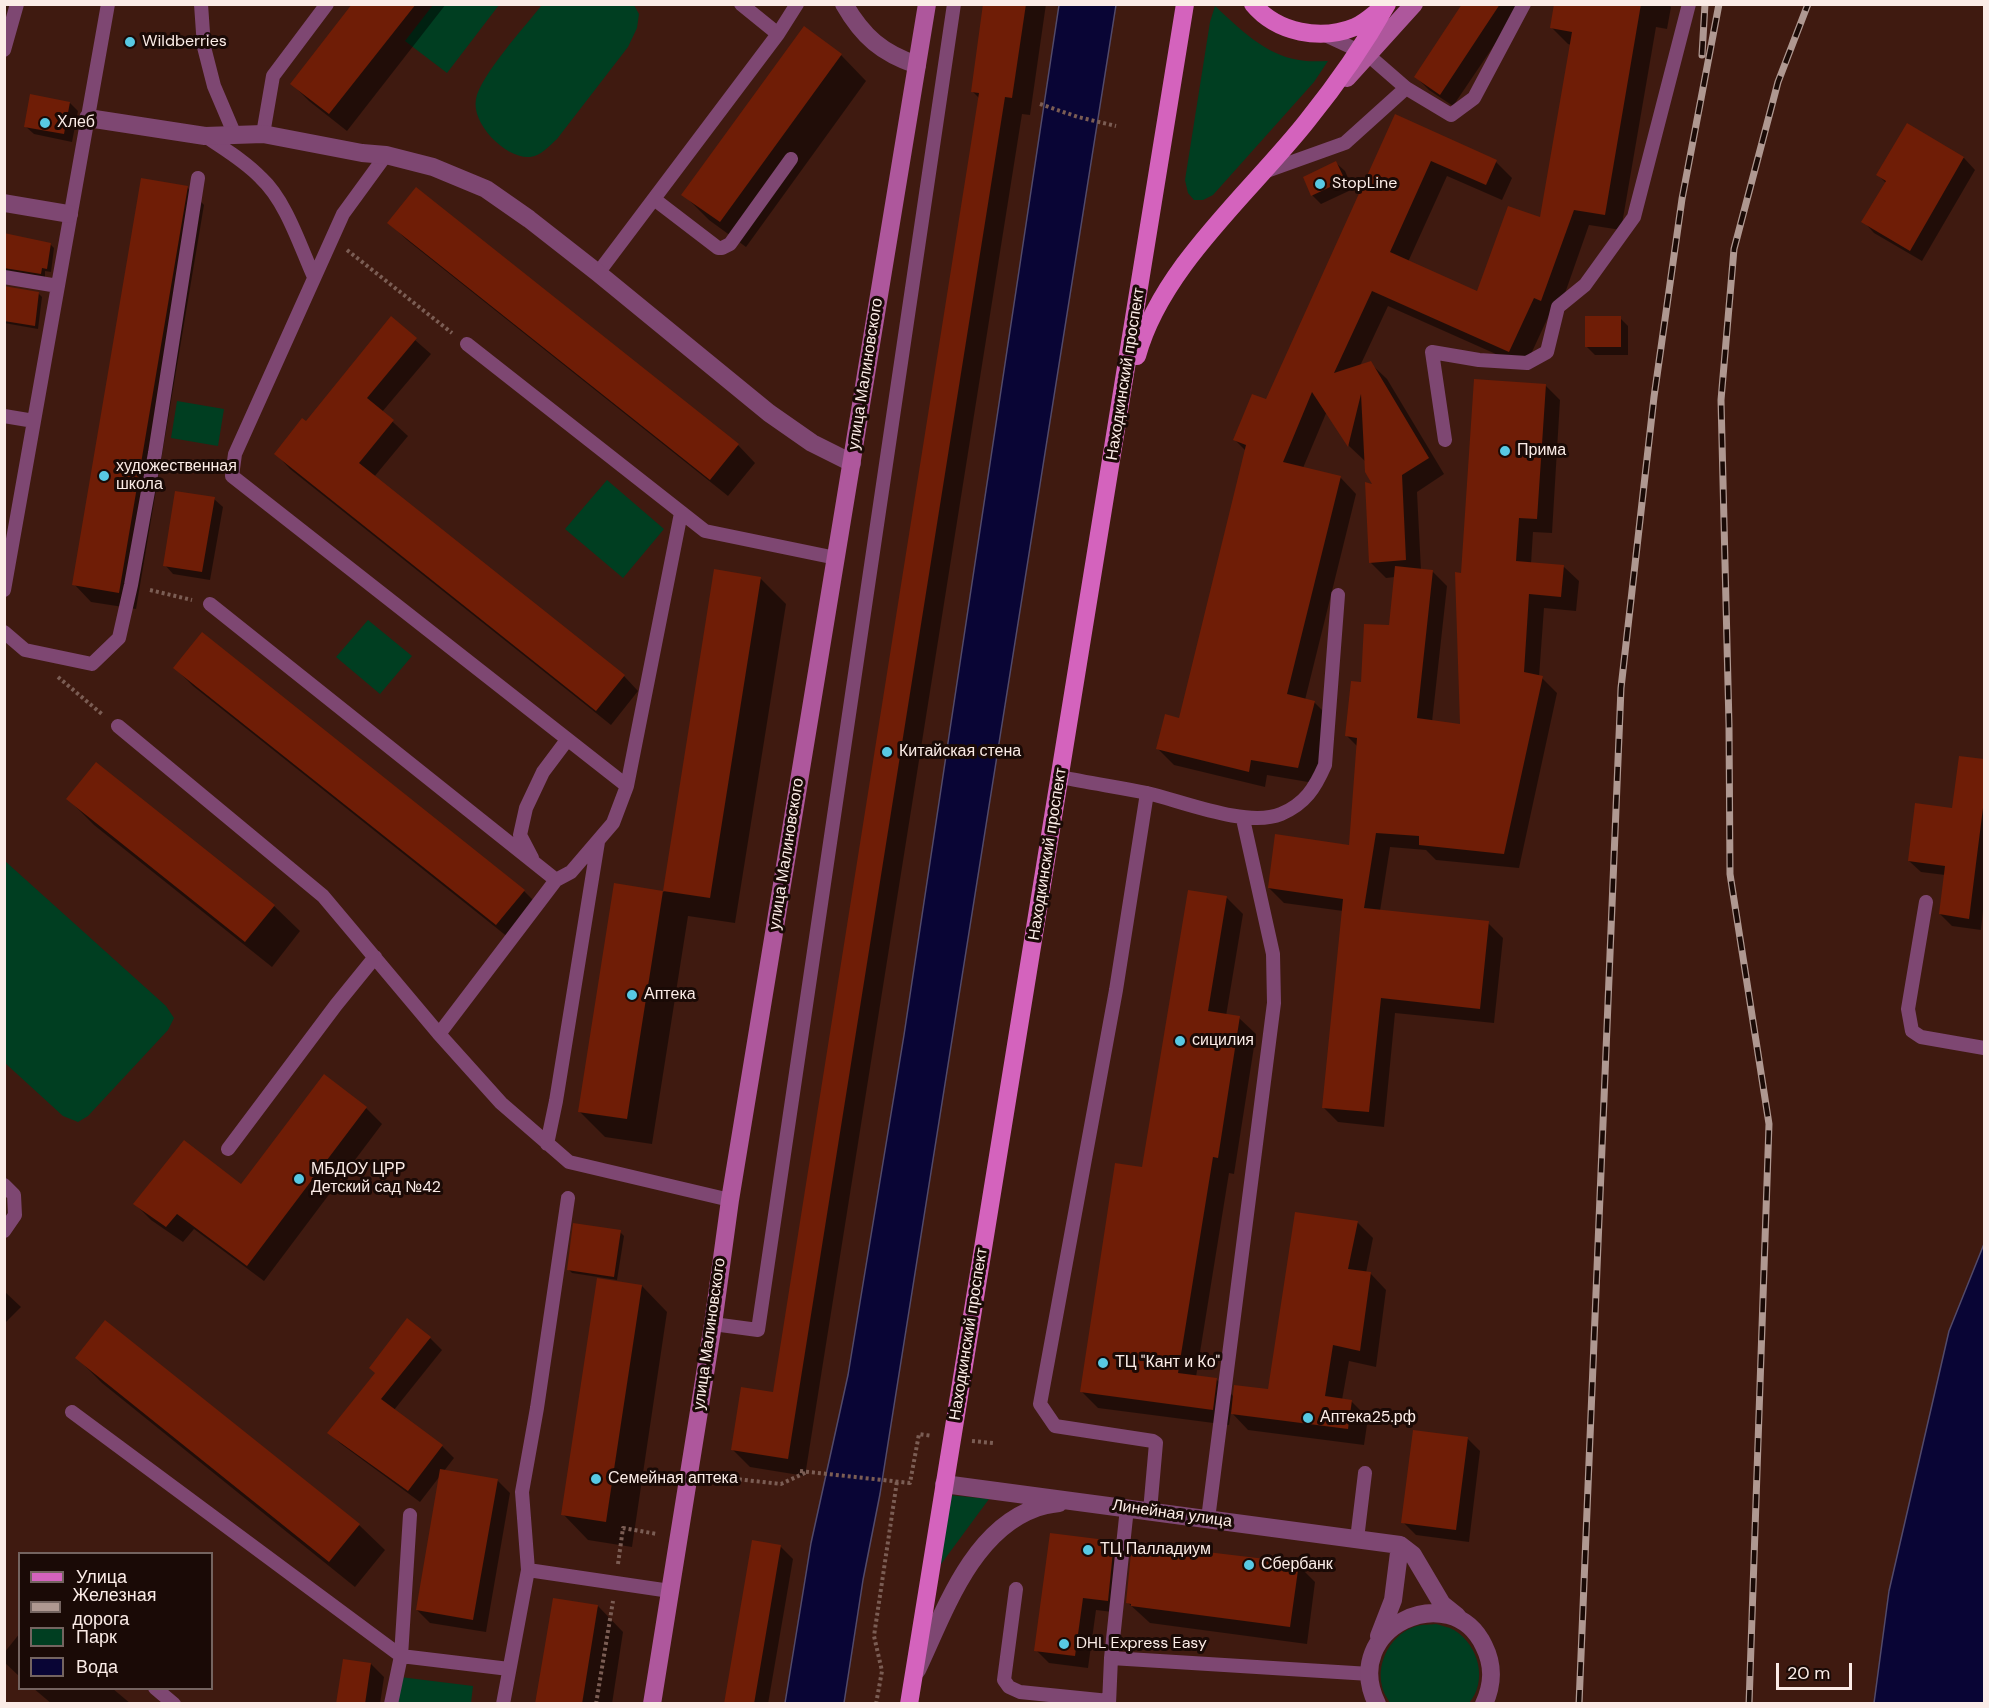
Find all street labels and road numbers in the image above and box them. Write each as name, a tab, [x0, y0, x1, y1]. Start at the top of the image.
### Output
street label: Находкинский проспект	[1103, 286, 1149, 462]
street label: улица Малиновского	[845, 297, 887, 451]
street label: Находкинский проспект	[1025, 766, 1071, 942]
street label: улица Малиновского	[766, 777, 808, 931]
street label: Находкинский проспект	[946, 1246, 992, 1422]
street label: улица Малиновского	[690, 1257, 730, 1411]
street label: Линейная улица	[1111, 1496, 1233, 1532]

